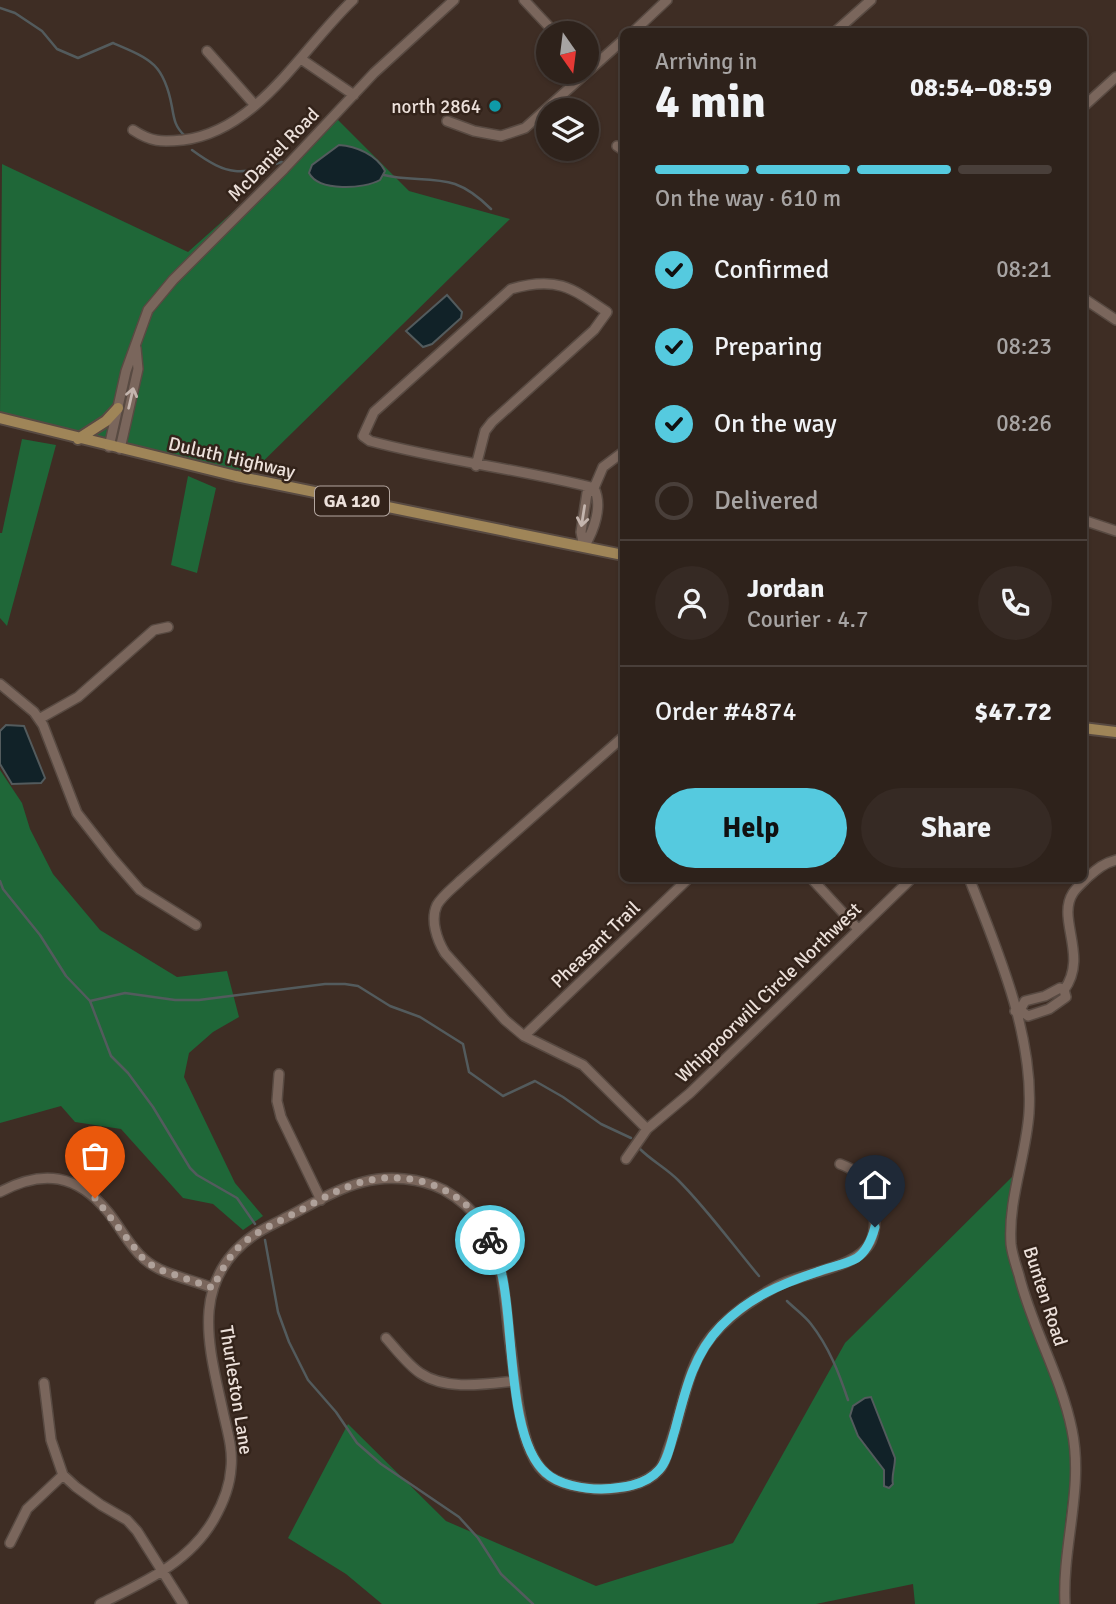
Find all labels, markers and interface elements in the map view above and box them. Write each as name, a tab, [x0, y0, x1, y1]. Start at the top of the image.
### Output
north arrow	[536, 21, 598, 84]
map controls	[536, 21, 599, 161]
text: Arriving in	[655, 47, 757, 76]
text: 08:54–08:59	[910, 72, 1052, 104]
text: 4 min	[655, 74, 766, 130]
place label: north 2864	[391, 95, 481, 119]
marker: north 2864	[487, 98, 503, 114]
button: layers	[536, 98, 599, 161]
street label: McDaniel Road	[223, 103, 325, 207]
text: On the way · 610 m	[655, 184, 841, 213]
icon: check	[655, 251, 693, 289]
text: Confirmed	[714, 254, 829, 286]
text: 08:21	[996, 255, 1052, 284]
icon: check	[655, 328, 693, 366]
text: Preparing	[714, 331, 822, 363]
text: 08:23	[996, 332, 1052, 361]
one-way arrow	[125, 387, 139, 410]
icon: check	[655, 405, 693, 443]
text: On the way	[714, 408, 837, 440]
text: 08:26	[996, 409, 1052, 438]
street label: Duluth Highway	[166, 432, 298, 484]
text: Delivered	[714, 485, 819, 517]
road number: GA 120	[315, 486, 389, 516]
one-way arrow	[576, 504, 589, 527]
button: person	[655, 566, 729, 640]
button: phone	[978, 566, 1052, 640]
text: Jordan	[747, 573, 824, 605]
text: Courier · 4.7	[747, 605, 868, 634]
text: Order #4874	[655, 696, 796, 728]
text: $47.72	[974, 696, 1052, 728]
button: Help	[655, 788, 847, 868]
button: Share	[861, 788, 1052, 868]
street label: Pheasant Trail	[546, 896, 645, 993]
street label: Whippoorwill Circle Northwest	[671, 897, 867, 1088]
pin	[65, 1126, 125, 1198]
icon: bag	[76, 1137, 114, 1175]
pin	[845, 1155, 905, 1227]
icon: home	[856, 1166, 894, 1204]
courier	[455, 1205, 525, 1275]
icon: bike	[471, 1221, 509, 1259]
street label: Bunten Road	[1018, 1243, 1072, 1349]
street label: Thurleston Lane	[214, 1324, 258, 1456]

